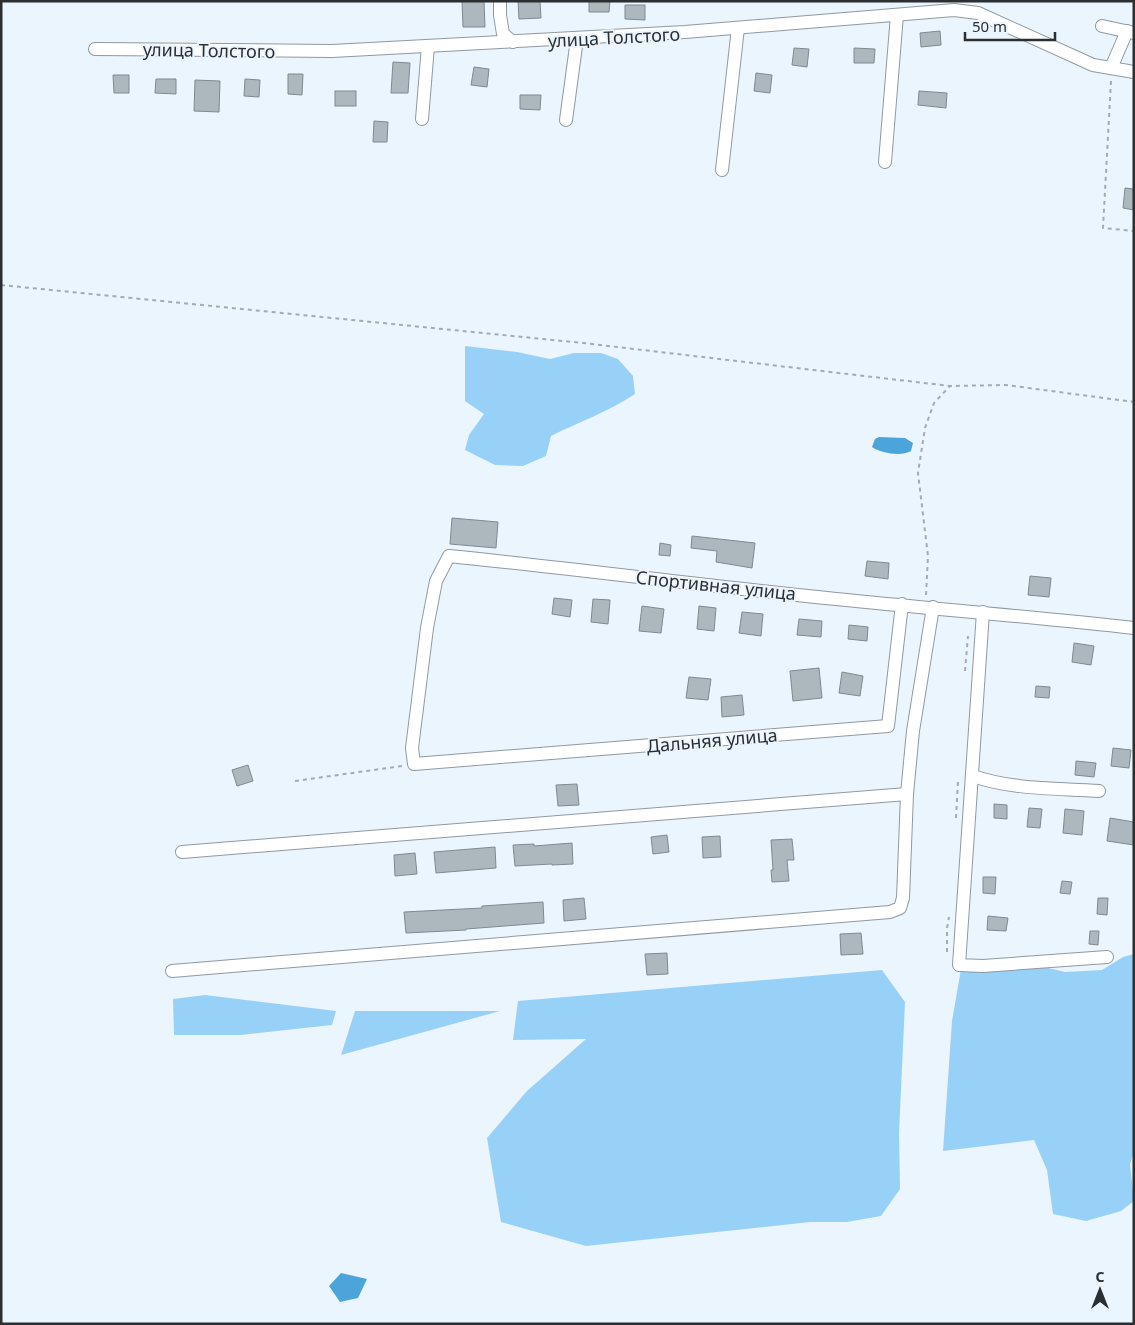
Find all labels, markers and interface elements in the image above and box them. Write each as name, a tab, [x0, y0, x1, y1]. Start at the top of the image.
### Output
scale bar	[965, 10, 1055, 42]
text: 50 m	[972, 16, 1007, 36]
street label: улица Толстого	[547, 22, 681, 52]
street label: улица Толстого	[143, 37, 275, 63]
street label: Спортивная улица	[635, 565, 797, 605]
street label: Дальняя улица	[646, 722, 778, 758]
north arrow	[1075, 1265, 1125, 1315]
text: С	[1095, 1267, 1105, 1286]

